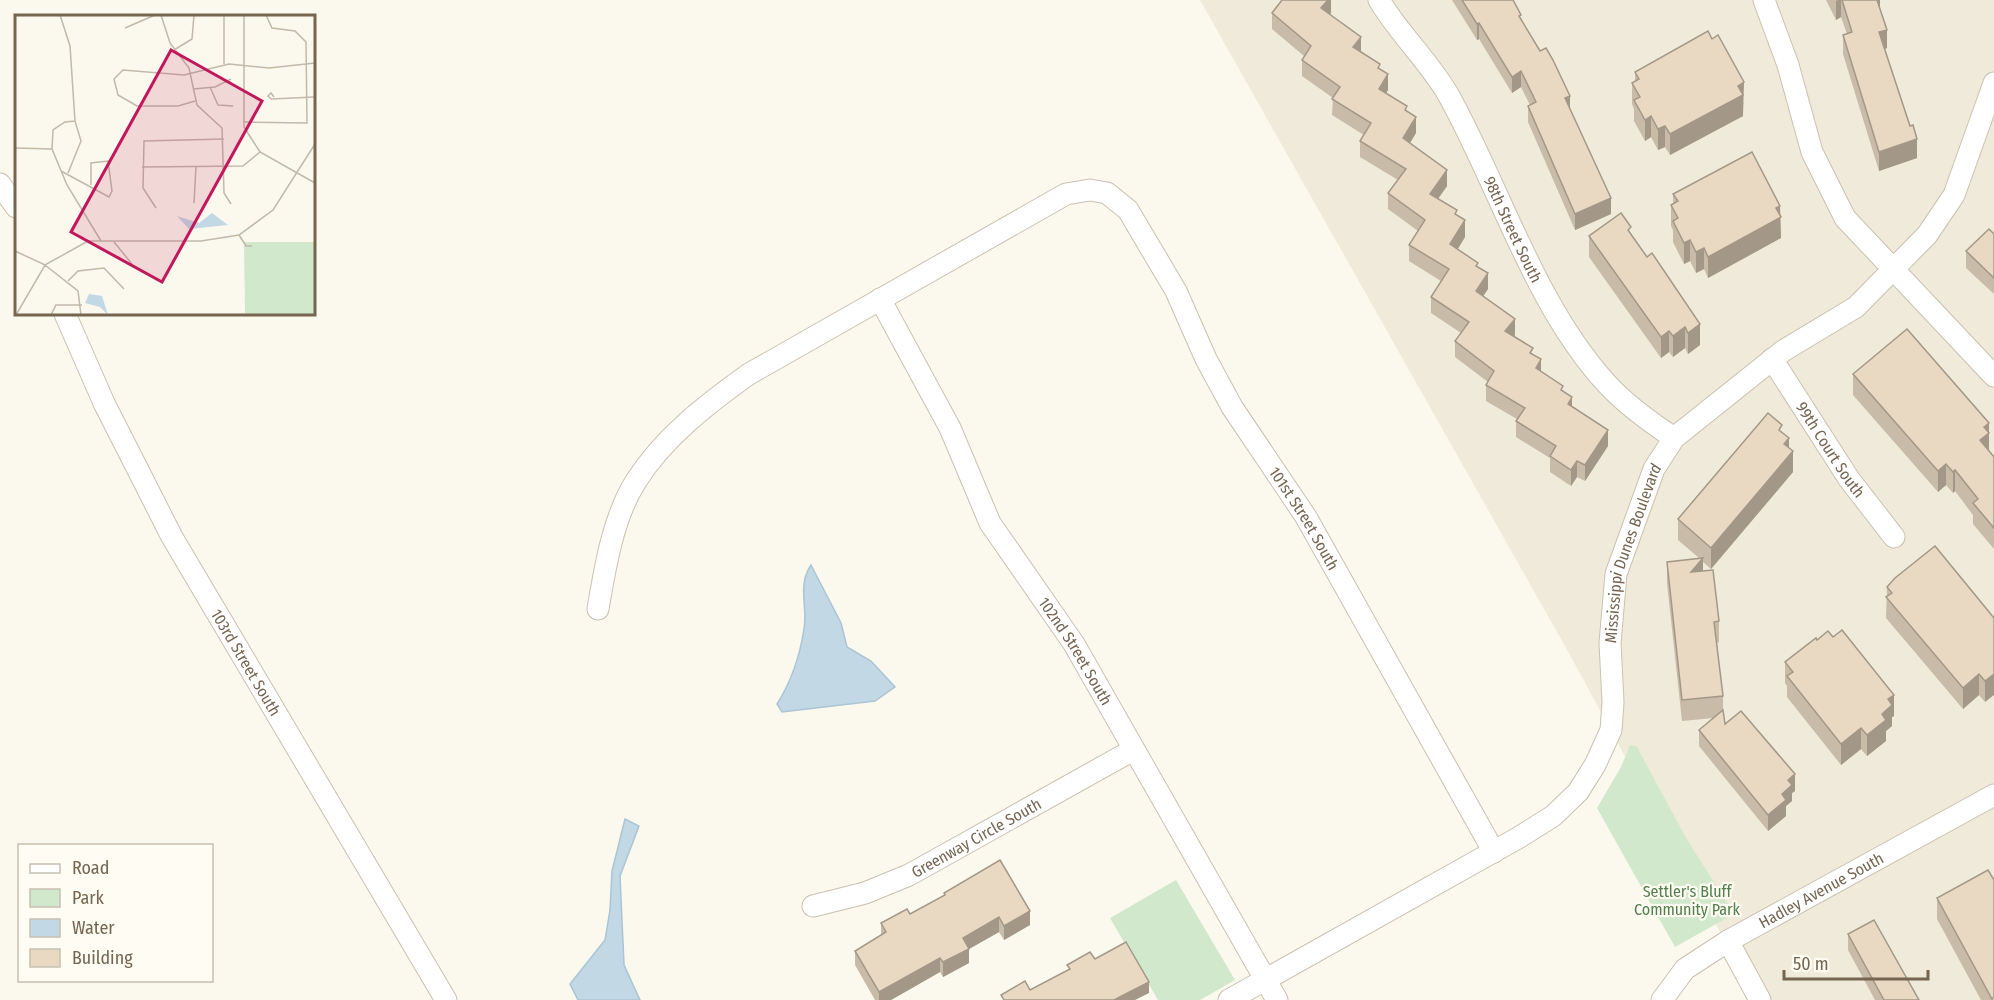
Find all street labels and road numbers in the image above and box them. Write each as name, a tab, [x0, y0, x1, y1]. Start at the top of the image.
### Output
street label: 98th Street South	[1480, 173, 1546, 286]
street label: 99th Court South	[1792, 398, 1869, 501]
street label: Mississippi Dunes Boulevard	[1601, 459, 1665, 644]
street label: 101st Street South	[1265, 463, 1343, 573]
street label: 102nd Street South	[1035, 593, 1116, 708]
street label: 103rd Street South	[207, 606, 285, 719]
street label: Greenway Circle South	[908, 794, 1044, 881]
street label: Hadley Avenue South	[1755, 848, 1887, 932]

